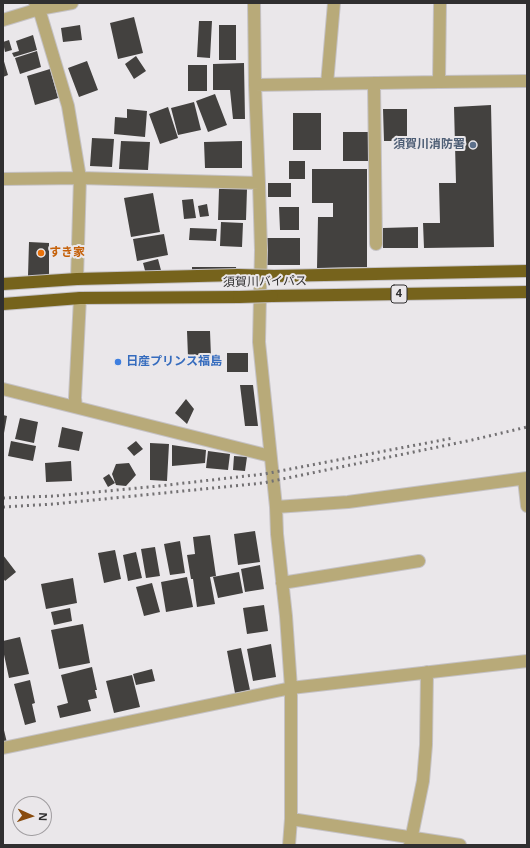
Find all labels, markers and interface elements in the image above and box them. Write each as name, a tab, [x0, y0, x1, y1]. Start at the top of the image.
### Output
place label: 須賀川消防署	[393, 138, 465, 152]
marker: 須賀川消防署	[468, 140, 478, 150]
place label: すき家	[49, 246, 85, 260]
marker: すき家	[36, 248, 46, 258]
street label: 須賀川バイパス	[223, 274, 307, 290]
road number: 4	[391, 285, 407, 303]
place label: 日産プリンス福島	[126, 355, 222, 369]
marker: 日産プリンス福島	[113, 357, 123, 367]
north arrow	[12, 796, 52, 836]
text: N	[36, 812, 51, 821]

